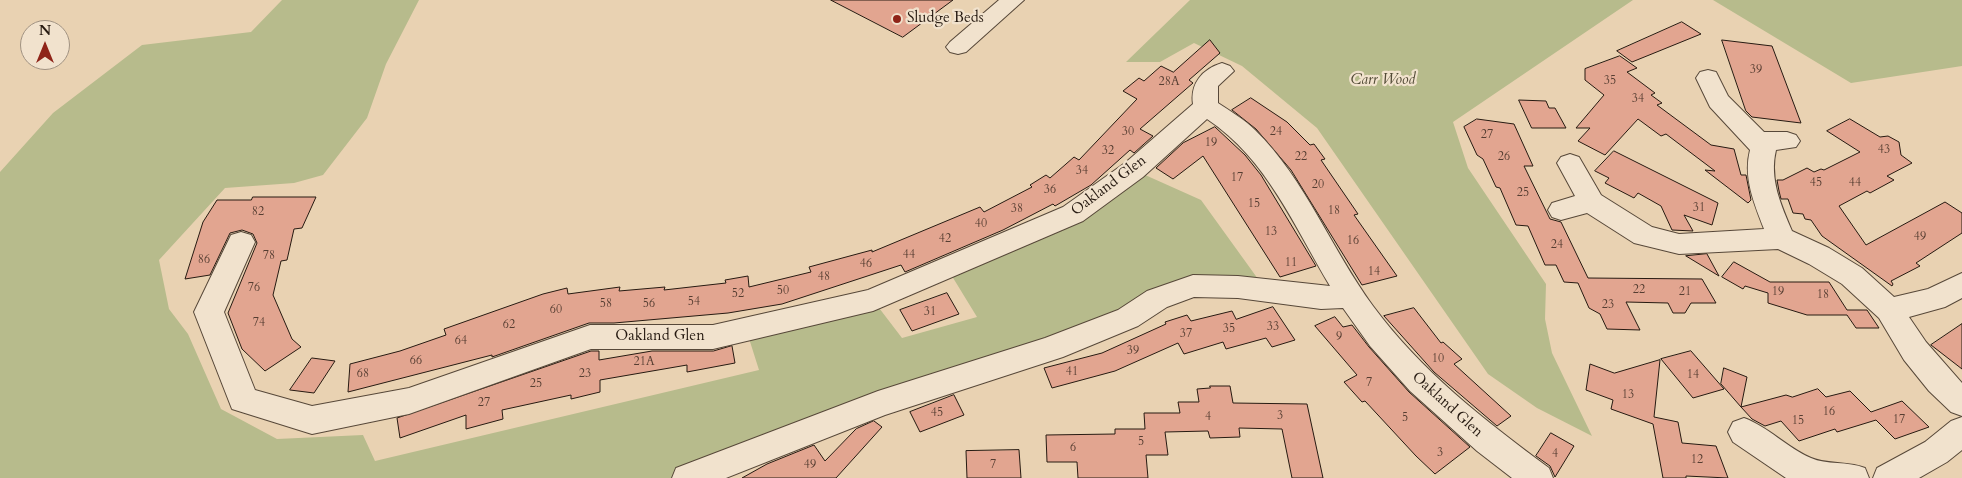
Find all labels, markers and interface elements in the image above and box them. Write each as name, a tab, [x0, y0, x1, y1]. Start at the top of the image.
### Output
place label: Sludge Beds	[907, 10, 984, 28]
marker: Sludge Beds	[891, 13, 903, 25]
north arrow	[20, 20, 70, 70]
text: N	[39, 21, 51, 40]
house number: 39	[1750, 63, 1762, 77]
park label: Carr Wood	[1350, 72, 1416, 90]
house number: 35	[1604, 74, 1616, 88]
house number: 28A	[1159, 75, 1179, 89]
house number: 34	[1632, 92, 1644, 106]
house number: 30	[1122, 125, 1134, 139]
house number: 24	[1270, 125, 1282, 139]
house number: 27	[1481, 128, 1493, 142]
house number: 19	[1205, 136, 1217, 150]
house number: 43	[1878, 143, 1890, 157]
house number: 32	[1102, 144, 1114, 158]
house number: 22	[1295, 150, 1307, 164]
house number: 26	[1498, 150, 1510, 164]
street label: Oakland Glen	[1068, 152, 1150, 220]
house number: 34	[1076, 164, 1088, 178]
house number: 17	[1231, 171, 1243, 185]
house number: 45	[1810, 176, 1822, 190]
house number: 44	[1849, 176, 1861, 190]
house number: 20	[1312, 178, 1324, 192]
house number: 36	[1044, 183, 1056, 197]
house number: 25	[1517, 186, 1529, 200]
house number: 15	[1248, 197, 1260, 211]
house number: 31	[1693, 201, 1705, 215]
house number: 38	[1011, 202, 1023, 216]
house number: 18	[1328, 204, 1340, 218]
house number: 82	[252, 205, 264, 219]
house number: 40	[975, 217, 987, 231]
house number: 13	[1265, 225, 1277, 239]
house number: 49	[1914, 230, 1926, 244]
house number: 42	[939, 232, 951, 246]
house number: 16	[1347, 234, 1359, 248]
house number: 24	[1551, 238, 1563, 252]
house number: 44	[903, 248, 915, 262]
house number: 78	[263, 249, 275, 263]
house number: 86	[198, 253, 210, 267]
house number: 11	[1285, 256, 1297, 270]
house number: 46	[860, 257, 872, 271]
house number: 14	[1368, 265, 1380, 279]
house number: 48	[818, 270, 830, 284]
house number: 76	[248, 281, 260, 295]
house number: 22	[1633, 283, 1645, 297]
house number: 50	[777, 284, 789, 298]
house number: 21	[1679, 285, 1691, 299]
house number: 19	[1772, 285, 1784, 299]
house number: 52	[732, 287, 744, 301]
house number: 18	[1817, 288, 1829, 302]
house number: 54	[688, 295, 700, 309]
house number: 58	[600, 297, 612, 311]
house number: 56	[643, 297, 655, 311]
house number: 23	[1602, 298, 1614, 312]
house number: 60	[550, 303, 562, 317]
house number: 31	[924, 305, 936, 319]
house number: 74	[253, 316, 265, 330]
house number: 62	[503, 318, 515, 332]
house number: 33	[1267, 320, 1279, 334]
house number: 35	[1223, 322, 1235, 336]
house number: 37	[1180, 327, 1192, 341]
street label: Oakland Glen	[615, 328, 705, 346]
house number: 9	[1336, 330, 1342, 344]
house number: 64	[455, 334, 467, 348]
house number: 39	[1127, 344, 1139, 358]
house number: 10	[1432, 352, 1444, 366]
house number: 66	[410, 354, 422, 368]
house number: 21A	[634, 355, 654, 369]
house number: 41	[1066, 365, 1078, 379]
house number: 68	[357, 367, 369, 381]
house number: 23	[579, 367, 591, 381]
street label: Oakland Glen	[1408, 368, 1486, 442]
house number: 14	[1687, 368, 1699, 382]
house number: 7	[1366, 376, 1372, 390]
house number: 25	[530, 377, 542, 391]
house number: 13	[1622, 388, 1634, 402]
house number: 27	[478, 396, 490, 410]
house number: 16	[1823, 405, 1835, 419]
house number: 45	[931, 406, 943, 420]
house number: 3	[1277, 409, 1283, 423]
house number: 4	[1205, 410, 1211, 424]
house number: 5	[1402, 411, 1408, 425]
house number: 17	[1893, 413, 1905, 427]
house number: 15	[1792, 414, 1804, 428]
house number: 5	[1138, 435, 1144, 449]
house number: 6	[1070, 441, 1076, 455]
house number: 3	[1437, 446, 1443, 460]
house number: 4	[1552, 447, 1558, 461]
house number: 12	[1691, 453, 1703, 467]
house number: 49	[804, 458, 816, 472]
house number: 7	[990, 458, 996, 472]

